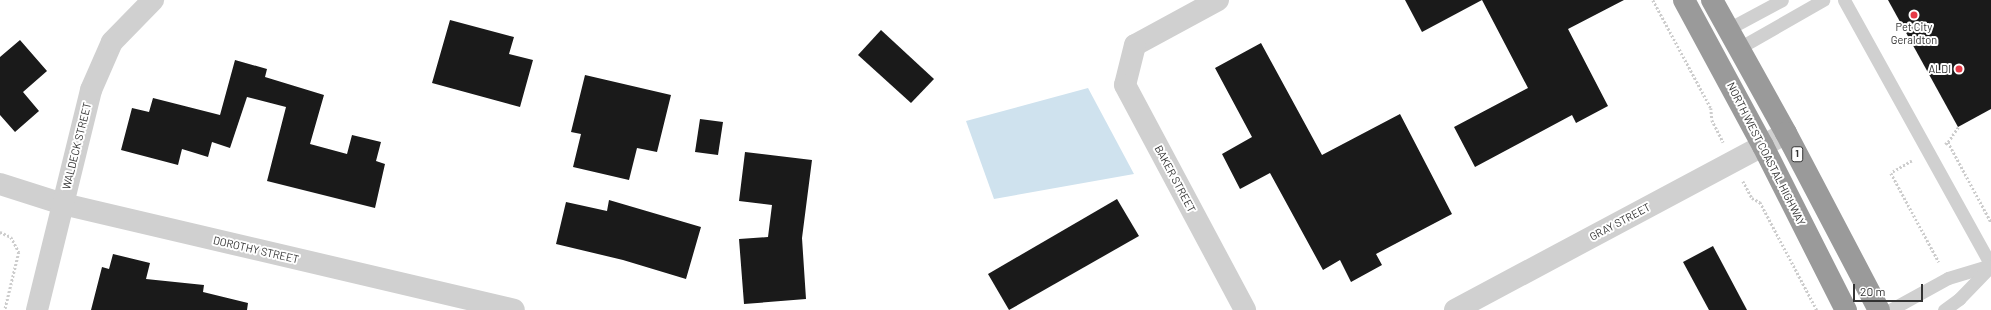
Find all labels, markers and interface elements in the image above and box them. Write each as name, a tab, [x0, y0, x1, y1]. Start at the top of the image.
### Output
marker: Pet City Geraldton	[1909, 10, 1919, 20]
place label: Pet City Geraldton	[1891, 21, 1937, 47]
place label: ALDI	[1928, 62, 1951, 76]
marker: ALDI	[1954, 64, 1964, 74]
street label: NORTH WEST COASTAL HIGHWAY	[1724, 80, 1808, 228]
street label: WALDECK STREET	[60, 101, 94, 191]
street label: BAKER STREET	[1152, 143, 1198, 215]
road number: 1	[1791, 146, 1803, 162]
street label: GRAY STREET	[1587, 200, 1653, 244]
street label: DOROTHY STREET	[212, 234, 300, 266]
scale bar	[1855, 276, 1925, 302]
text: 20 m	[1860, 284, 1886, 298]

